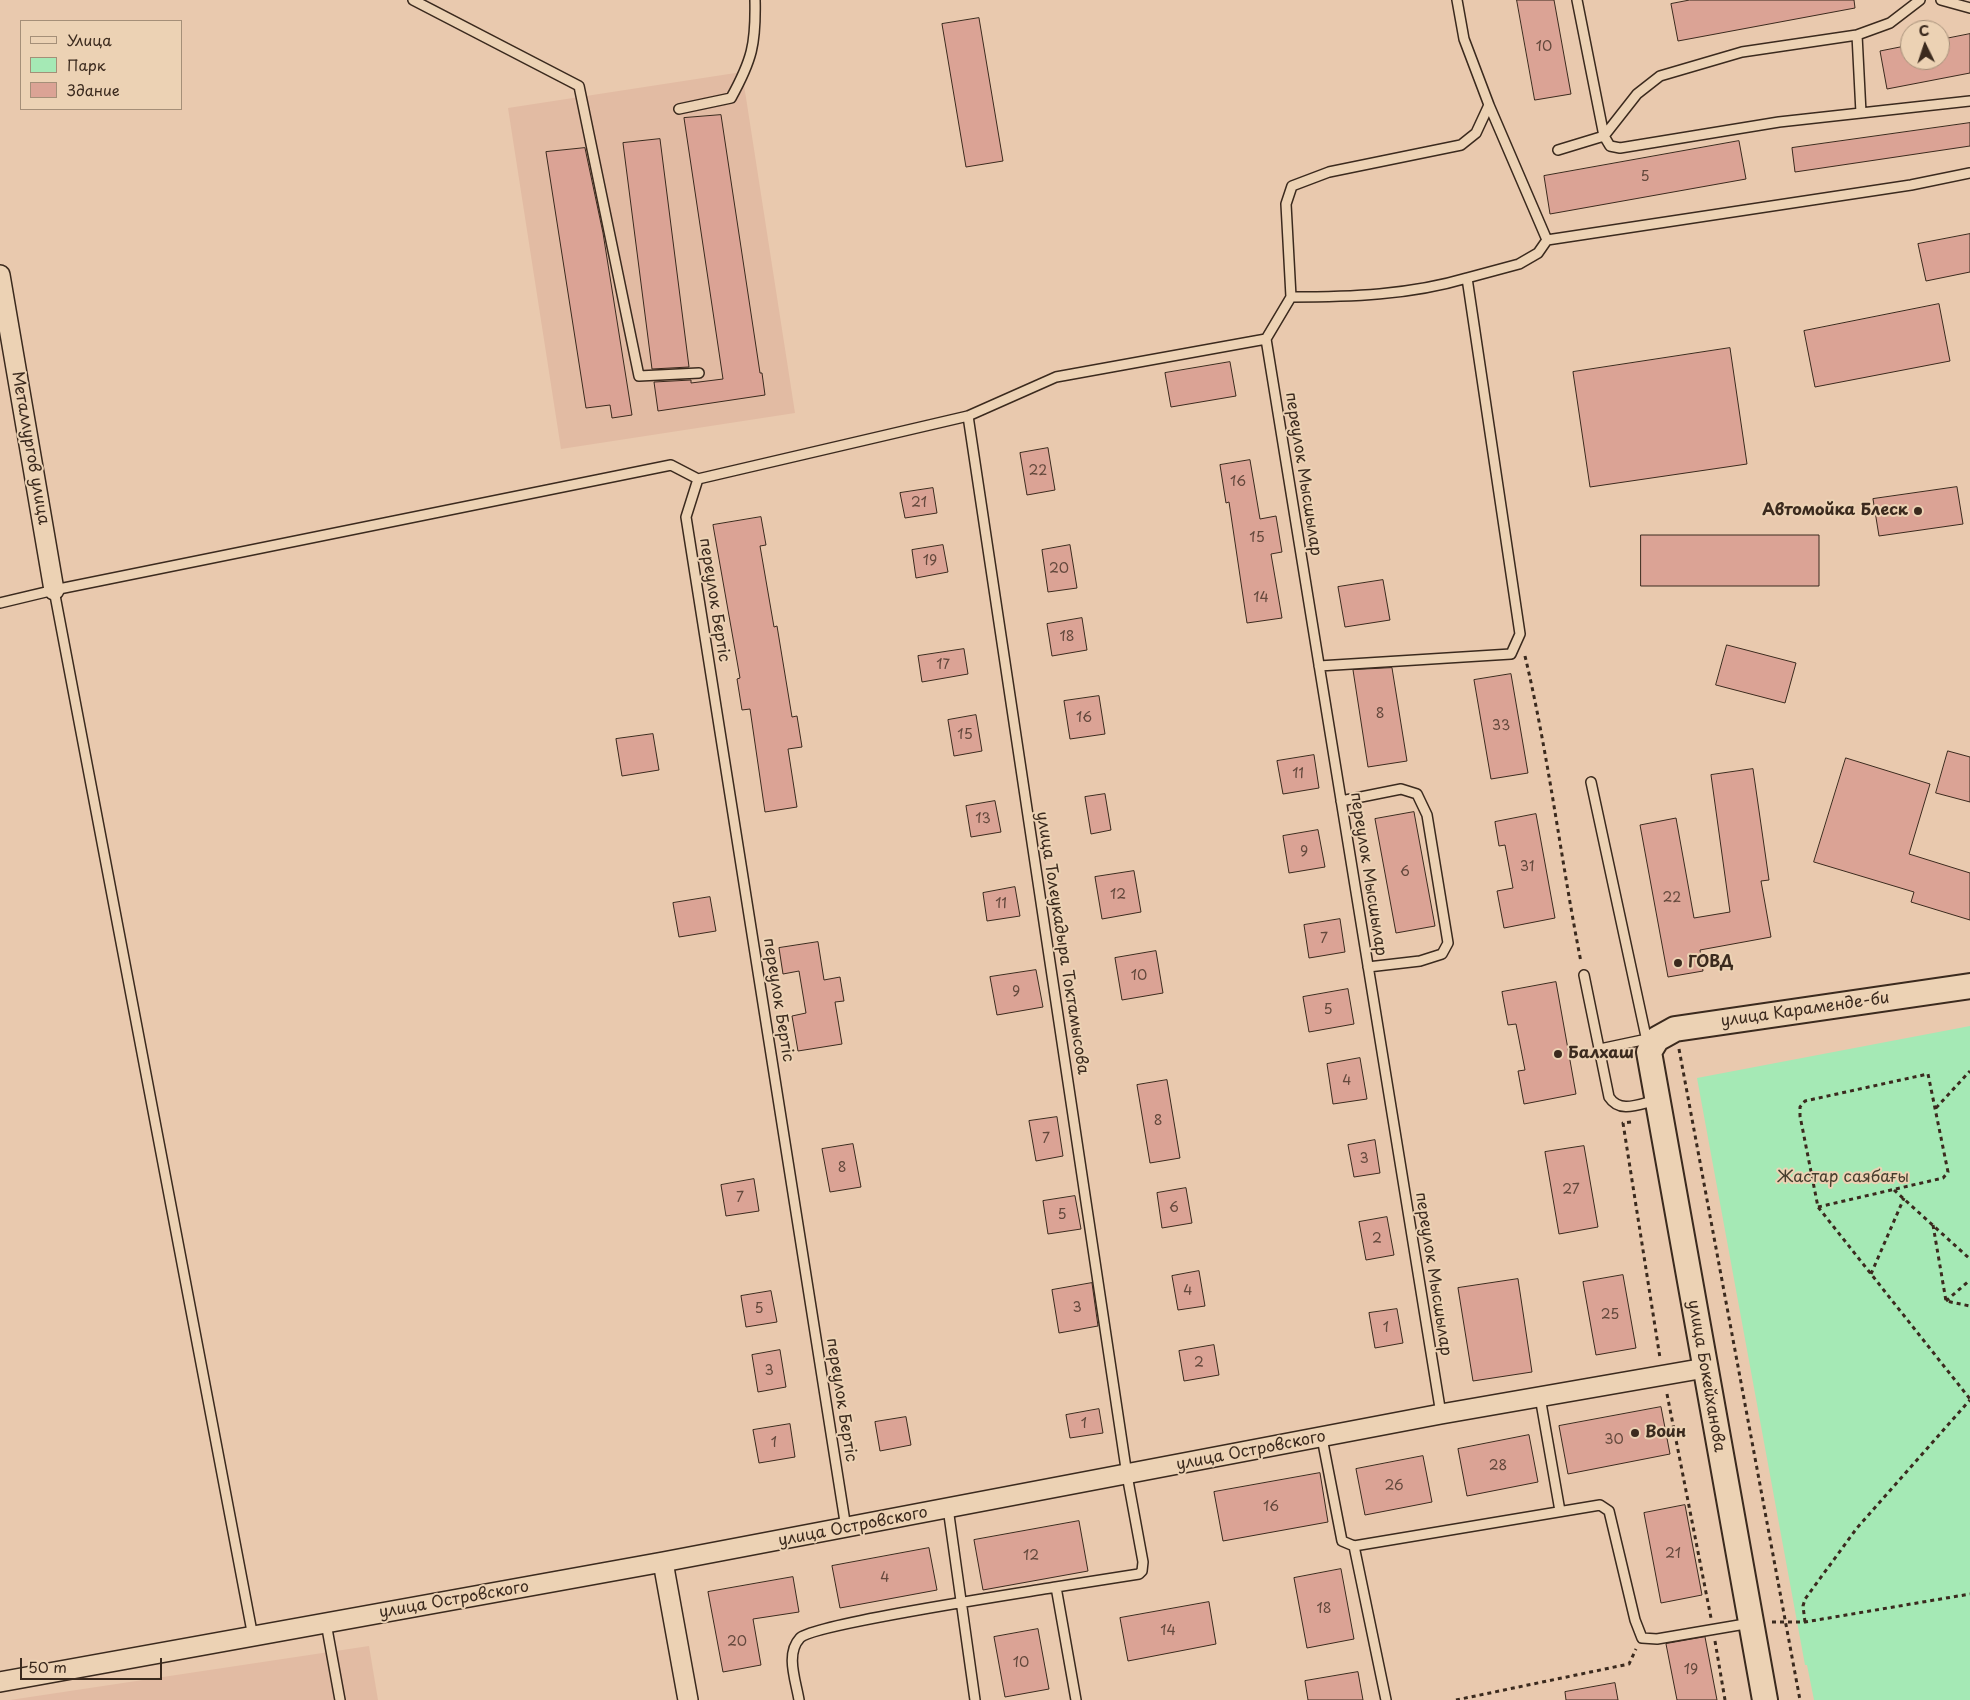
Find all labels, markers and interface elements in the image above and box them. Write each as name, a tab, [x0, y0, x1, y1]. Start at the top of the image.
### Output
legend	[20, 20, 182, 110]
north arrow	[1900, 20, 1950, 70]
text: С	[1918, 20, 1930, 41]
text: Улица	[67, 28, 112, 51]
house number: 10	[1536, 39, 1552, 55]
text: Парк	[67, 53, 106, 76]
text: Здание	[67, 78, 120, 101]
house number: 5	[1640, 169, 1650, 185]
street label: Металлургов улица	[7, 370, 53, 526]
street label: переулок Мысшылар	[1281, 391, 1325, 557]
house number: 22	[1029, 463, 1047, 479]
house number: 16	[1230, 474, 1246, 490]
house number: 21	[911, 495, 927, 511]
place label: Автомойка Блеск	[1762, 501, 1908, 521]
marker: Автомойка Блеск	[1912, 505, 1924, 517]
house number: 15	[1249, 530, 1265, 546]
street label: переулок Бертіс	[695, 537, 733, 663]
house number: 19	[923, 553, 937, 569]
house number: 20	[1049, 561, 1069, 577]
house number: 14	[1253, 590, 1269, 606]
house number: 18	[1059, 629, 1075, 645]
house number: 17	[936, 657, 950, 673]
house number: 8	[1376, 706, 1384, 722]
house number: 16	[1076, 710, 1092, 726]
house number: 33	[1492, 718, 1510, 734]
house number: 15	[957, 727, 973, 743]
house number: 11	[1292, 766, 1304, 782]
street label: переулок Мысшылар	[1346, 791, 1390, 957]
street label: улица Толеукадыра Токтамысова	[1032, 810, 1092, 1076]
house number: 13	[975, 811, 991, 827]
house number: 9	[1300, 844, 1308, 860]
house number: 31	[1520, 859, 1534, 875]
house number: 6	[1400, 864, 1410, 880]
house number: 12	[1110, 887, 1126, 903]
house number: 22	[1663, 890, 1681, 906]
house number: 11	[995, 896, 1007, 912]
house number: 7	[1320, 931, 1328, 947]
street label: переулок Бертіс	[759, 937, 797, 1063]
place label: ГОВД	[1688, 953, 1733, 973]
marker: ГОВД	[1672, 957, 1684, 969]
house number: 10	[1131, 968, 1147, 984]
house number: 9	[1012, 984, 1020, 1000]
street label: улица Караменде-би	[1720, 989, 1890, 1031]
house number: 5	[1323, 1002, 1333, 1018]
place label: Балхаш	[1568, 1044, 1634, 1064]
marker: Балхаш	[1552, 1048, 1564, 1060]
house number: 4	[1342, 1073, 1352, 1089]
house number: 8	[1154, 1113, 1162, 1129]
house number: 7	[1042, 1131, 1050, 1147]
house number: 3	[1359, 1151, 1369, 1167]
house number: 8	[838, 1160, 846, 1176]
park label: Жастар саябағы	[1777, 1168, 1909, 1188]
house number: 27	[1562, 1182, 1580, 1198]
house number: 7	[736, 1190, 744, 1206]
street label: переулок Мысшылар	[1411, 1191, 1455, 1357]
house number: 6	[1169, 1200, 1179, 1216]
house number: 5	[1057, 1207, 1067, 1223]
house number: 2	[1372, 1231, 1382, 1247]
house number: 4	[1183, 1283, 1193, 1299]
street label: улица Бокейханова	[1683, 1298, 1729, 1454]
house number: 3	[1072, 1300, 1082, 1316]
house number: 5	[754, 1301, 764, 1317]
house number: 25	[1601, 1307, 1619, 1323]
house number: 1	[1383, 1320, 1389, 1336]
street label: переулок Бертіс	[822, 1337, 860, 1463]
house number: 2	[1194, 1355, 1204, 1371]
house number: 3	[764, 1363, 774, 1379]
house number: 1	[1081, 1416, 1087, 1432]
place label: Воин	[1645, 1423, 1686, 1443]
street label: улица Островского	[1175, 1427, 1327, 1475]
marker: Воин	[1629, 1427, 1641, 1439]
house number: 30	[1604, 1432, 1624, 1448]
house number: 1	[771, 1435, 777, 1451]
house number: 28	[1489, 1458, 1507, 1474]
house number: 26	[1384, 1478, 1404, 1494]
house number: 16	[1263, 1499, 1279, 1515]
street label: улица Островского	[777, 1503, 929, 1551]
house number: 21	[1665, 1546, 1681, 1562]
house number: 12	[1023, 1548, 1039, 1564]
house number: 4	[880, 1570, 890, 1586]
street label: улица Островского	[377, 1577, 531, 1623]
house number: 18	[1316, 1601, 1332, 1617]
house number: 14	[1160, 1623, 1176, 1639]
house number: 20	[727, 1634, 747, 1650]
scale bar	[22, 1648, 165, 1680]
text: 50 m	[28, 1655, 67, 1678]
house number: 10	[1013, 1655, 1029, 1671]
house number: 19	[1684, 1662, 1698, 1678]

